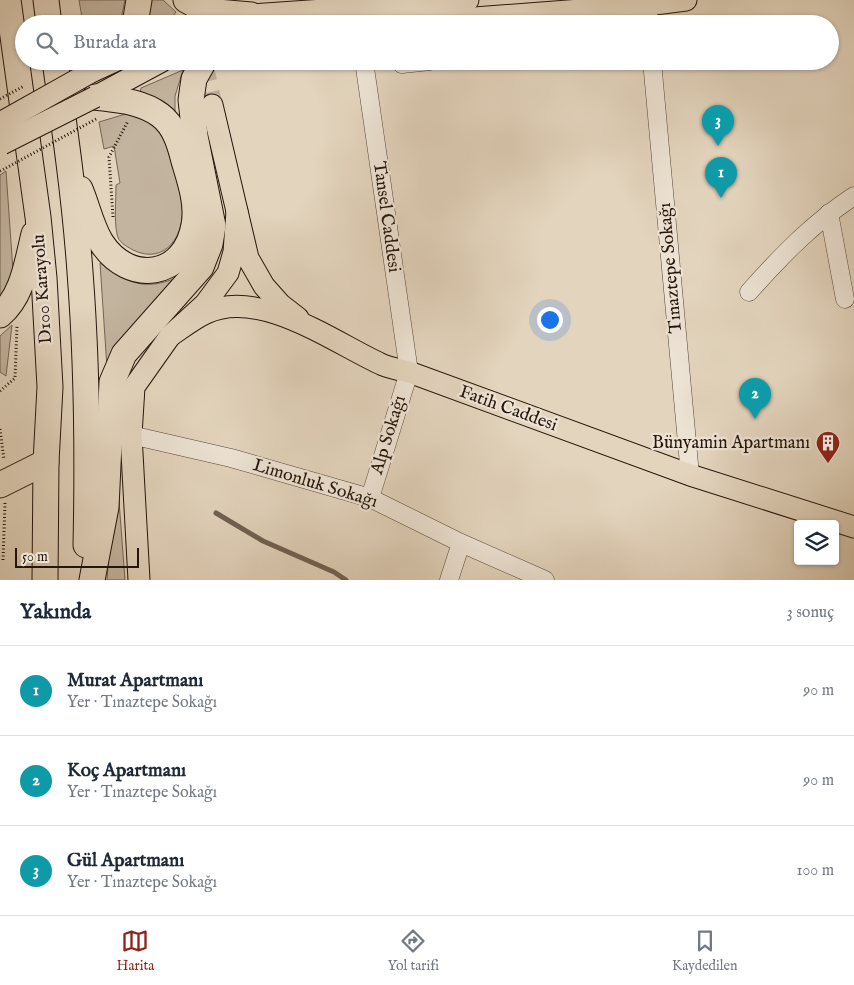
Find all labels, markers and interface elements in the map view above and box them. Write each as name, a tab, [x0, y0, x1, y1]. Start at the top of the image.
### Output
search box	[15, 15, 839, 70]
icon: search	[33, 29, 61, 57]
text: Burada ara	[73, 31, 157, 55]
pin: 3	[702, 105, 734, 146]
pin: 1	[705, 157, 737, 198]
street label: Tansel Caddesi	[367, 160, 405, 274]
street label: Tınaztepe Sokağı	[654, 202, 688, 334]
street label: D100 Karayolu	[28, 233, 58, 345]
your location	[537, 307, 563, 333]
pin: 2	[739, 378, 771, 419]
street label: Fatih Caddesi	[456, 381, 560, 437]
street label: Alp Sokağı	[366, 392, 412, 478]
building icon: Bünyamin Apartmanı	[815, 430, 841, 464]
place label: Bünyamin Apartmanı	[652, 432, 810, 455]
street label: Limonluk Sokağı	[250, 454, 380, 514]
map controls	[794, 520, 839, 565]
button: layers	[794, 520, 839, 565]
scale bar	[15, 545, 139, 568]
text: 50 m	[22, 548, 48, 566]
text: Yakında	[20, 599, 91, 626]
text: 3 sonuç	[787, 603, 834, 623]
text: Murat Apartmanı	[67, 669, 203, 693]
text: 1	[33, 681, 39, 701]
text: 90 m	[803, 681, 834, 701]
text: Yer · Tınaztepe Sokağı	[67, 693, 217, 713]
text: Koç Apartmanı	[67, 759, 186, 783]
text: 2	[32, 771, 40, 791]
text: 90 m	[803, 771, 834, 791]
text: Yer · Tınaztepe Sokağı	[67, 783, 217, 803]
text: Gül Apartmanı	[67, 849, 184, 873]
text: 3	[33, 861, 39, 881]
text: 100 m	[797, 861, 834, 881]
text: Yer · Tınaztepe Sokağı	[67, 873, 217, 893]
tab: Harita	[117, 927, 154, 975]
tab: Yol tarifi	[387, 927, 439, 975]
tab: Kaydedilen	[672, 927, 737, 975]

